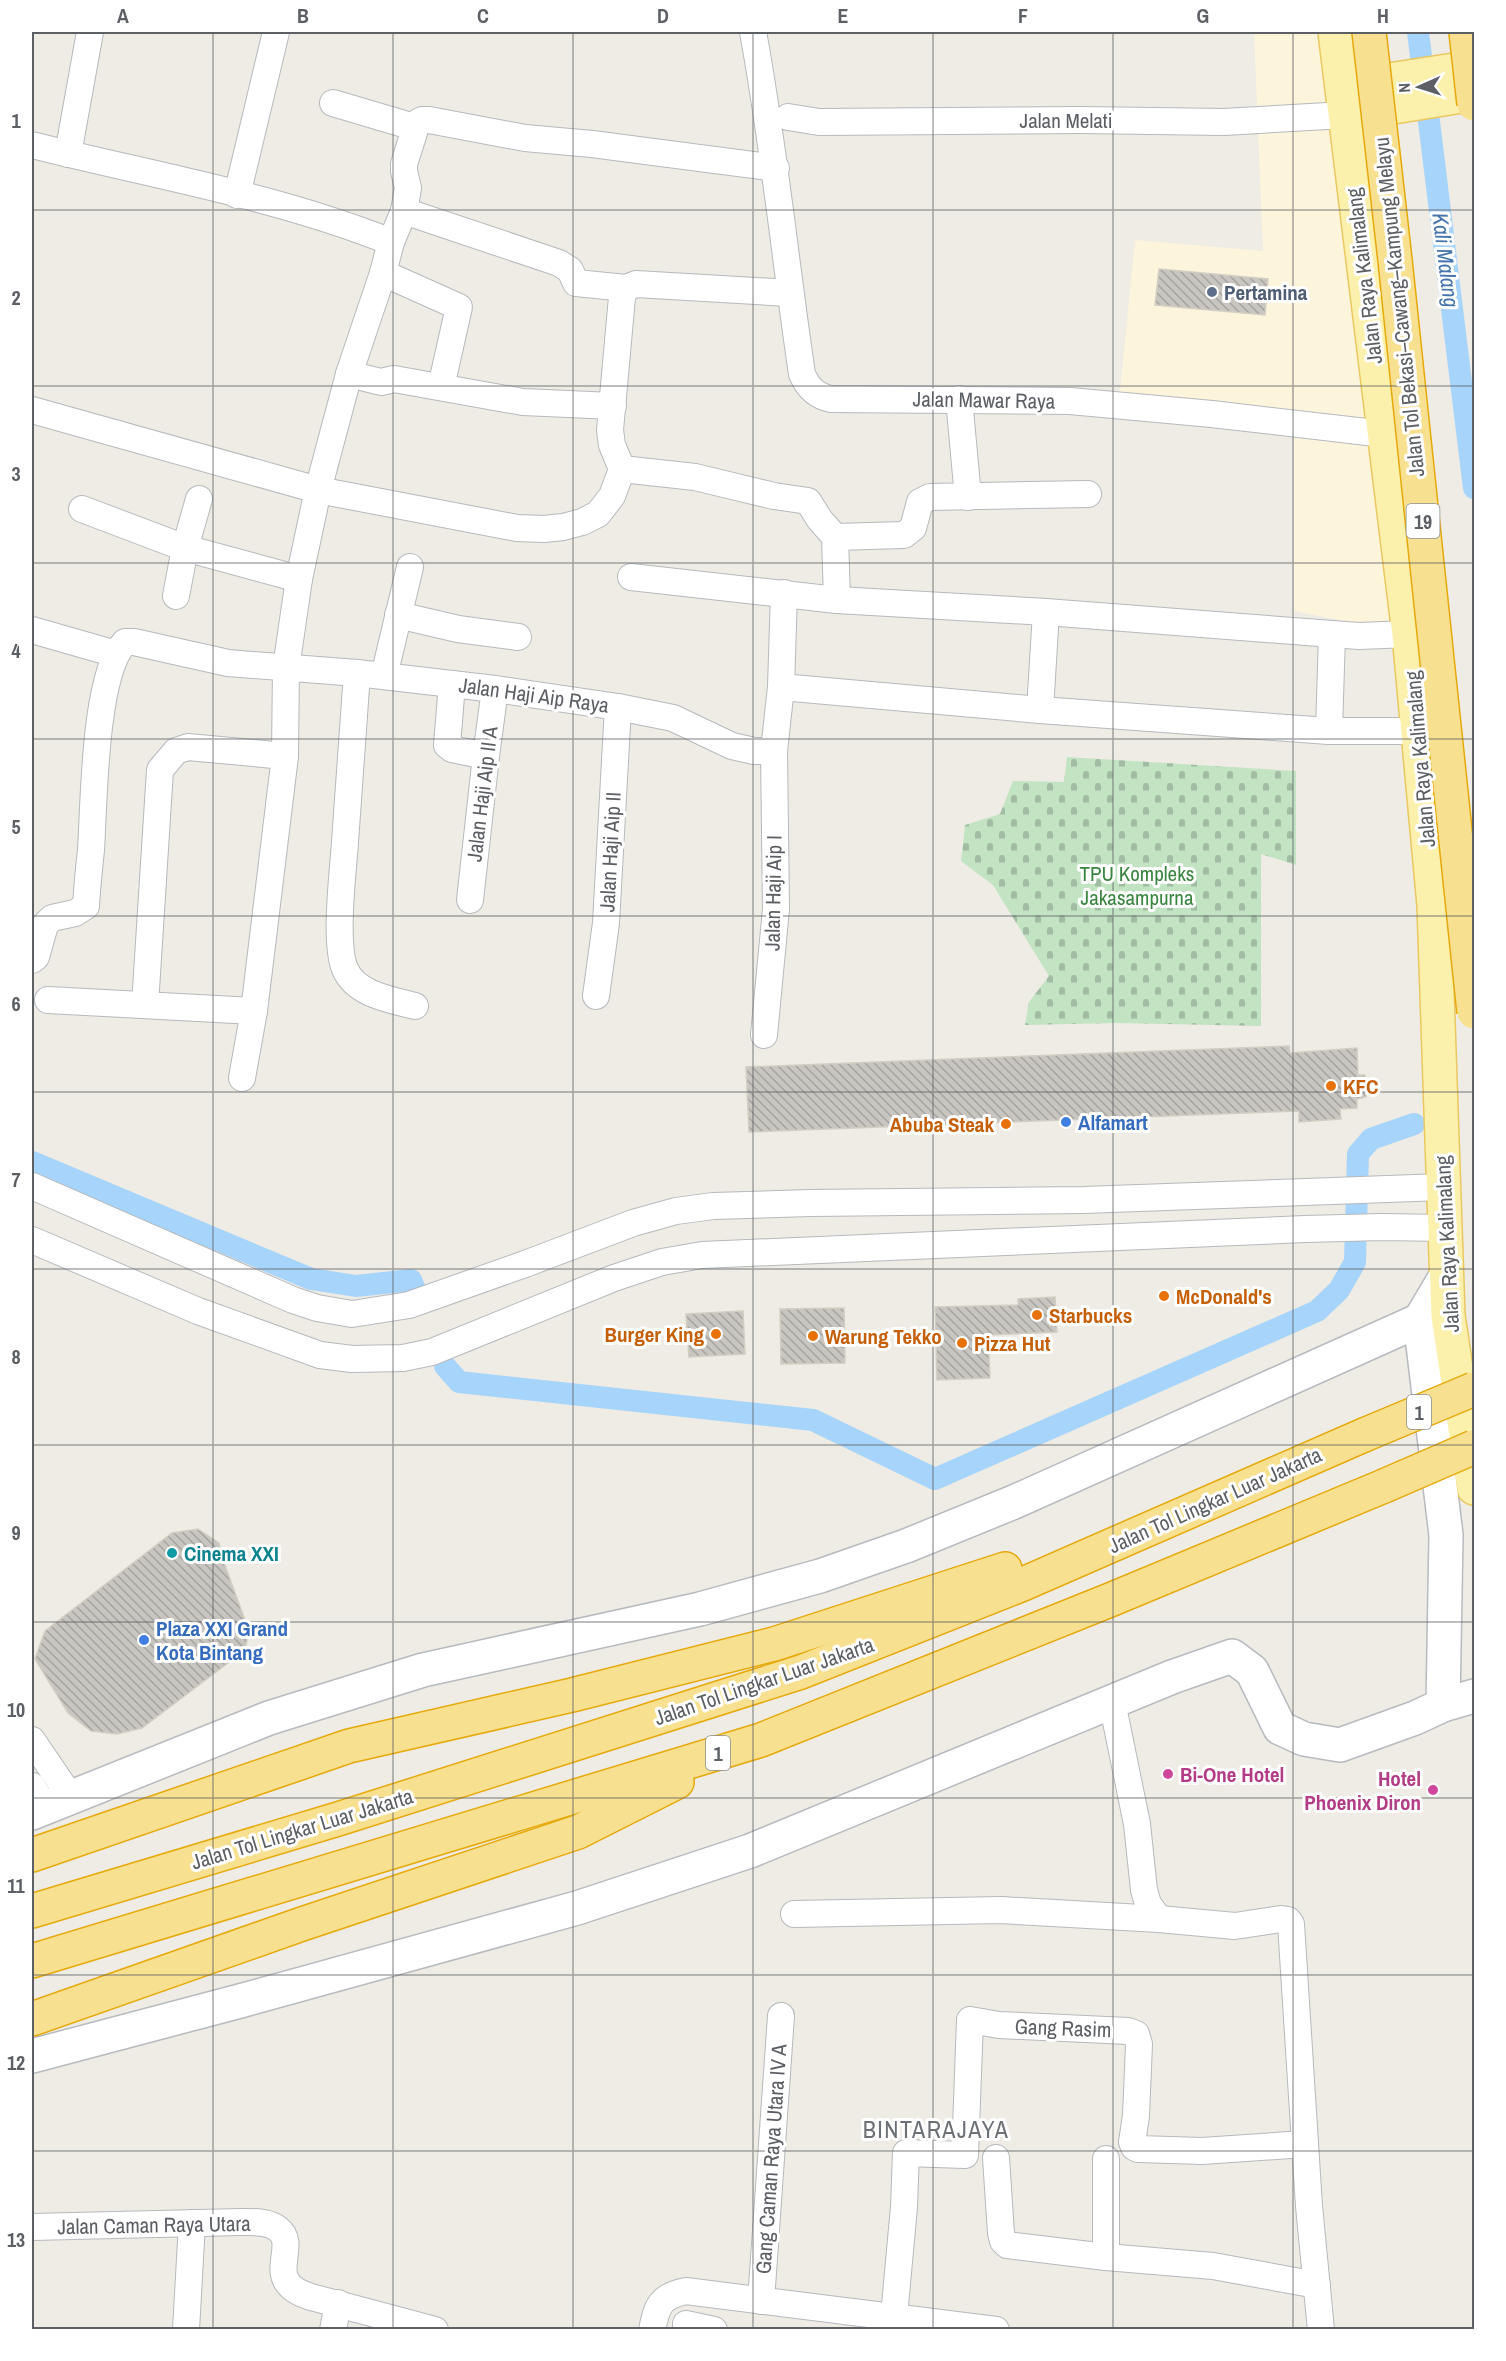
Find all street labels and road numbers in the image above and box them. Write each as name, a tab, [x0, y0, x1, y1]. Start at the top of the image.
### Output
street label: Jalan Melati	[1020, 106, 1112, 135]
street label: Jalan Tol Bekasi–Cawang–Kampung Melayu	[1367, 136, 1431, 478]
street label: Jalan Raya Kalimalang	[1339, 186, 1389, 366]
street label: Jalan Mawar Raya	[912, 384, 1056, 416]
road number: 19	[1406, 504, 1440, 538]
street label: Jalan Raya Kalimalang	[1398, 669, 1442, 848]
street label: Jalan Haji Aip Raya	[457, 670, 611, 720]
street label: Jalan Haji Aip II A	[459, 724, 505, 863]
street label: Jalan Haji Aip II	[592, 791, 628, 913]
street label: Jalan Haji Aip I	[757, 835, 789, 951]
street label: Jalan Raya Kalimalang	[1428, 1154, 1466, 1333]
road number: 1	[1407, 1395, 1431, 1429]
street label: Jalan Tol Lingkar Luar Jakarta	[1104, 1440, 1327, 1560]
street label: Jalan Tol Lingkar Luar Jakarta	[650, 1630, 878, 1732]
road number: 1	[706, 1736, 730, 1770]
street label: Jalan Tol Lingkar Luar Jakarta	[188, 1781, 417, 1877]
street label: Gang Rasim	[1014, 2012, 1112, 2044]
street label: Gang Caman Raya Utara IV A	[748, 2042, 794, 2275]
street label: Jalan Caman Raya Utara	[57, 2209, 251, 2241]

